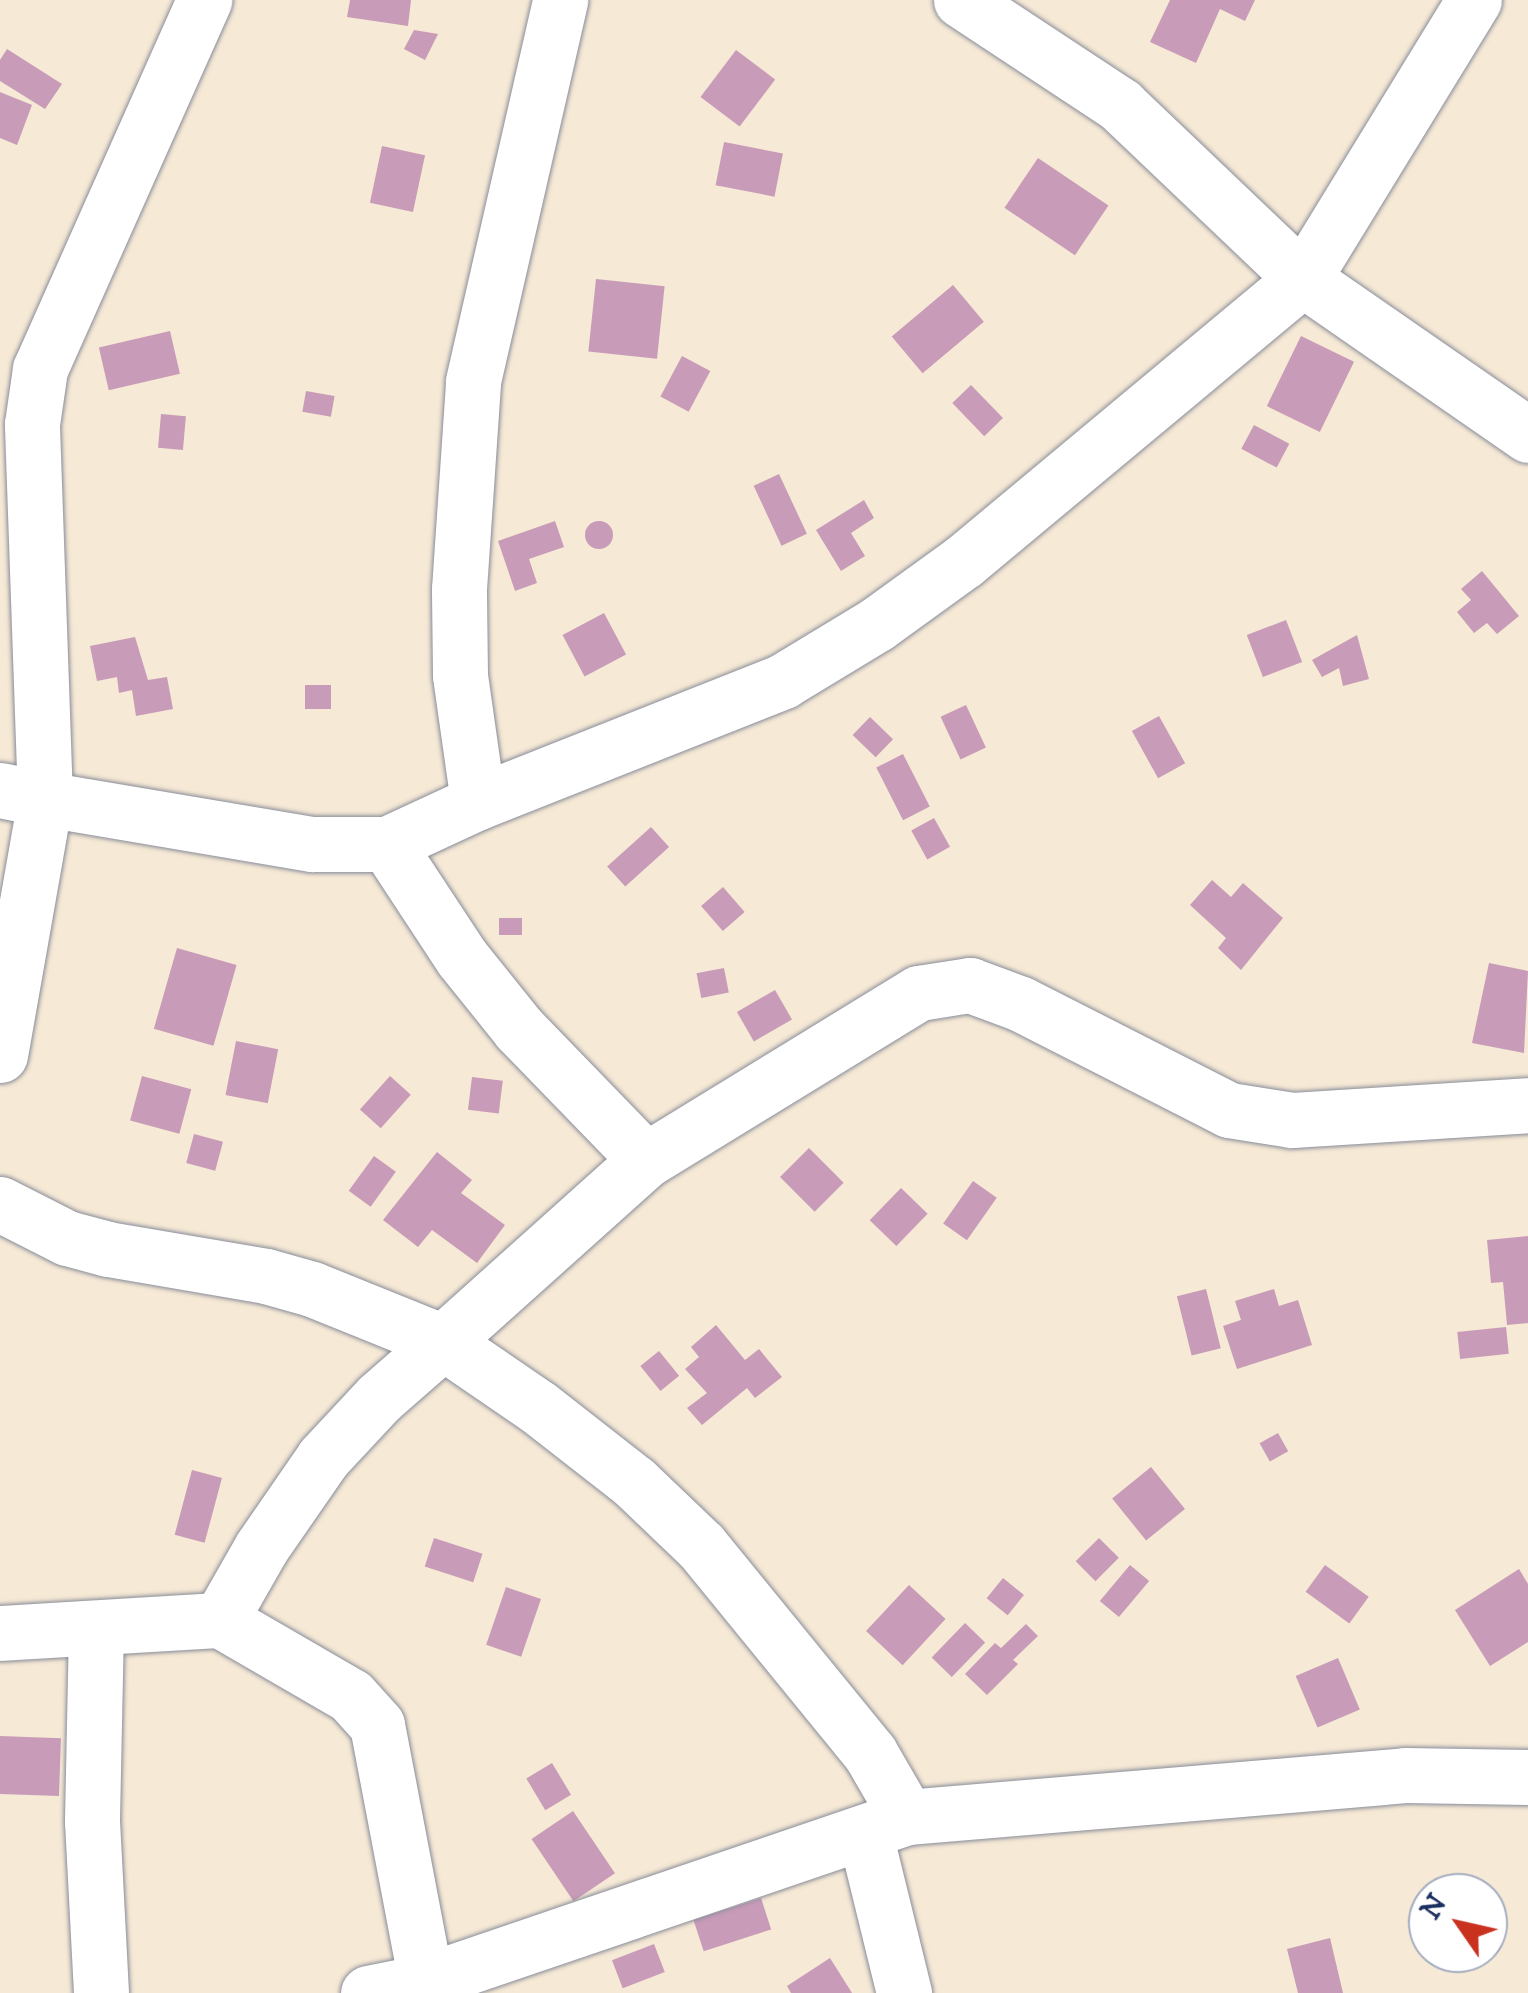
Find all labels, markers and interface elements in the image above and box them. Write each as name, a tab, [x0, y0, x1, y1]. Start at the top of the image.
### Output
north arrow	[1408, 1873, 1508, 1973]
text: N	[1413, 1888, 1455, 1926]

